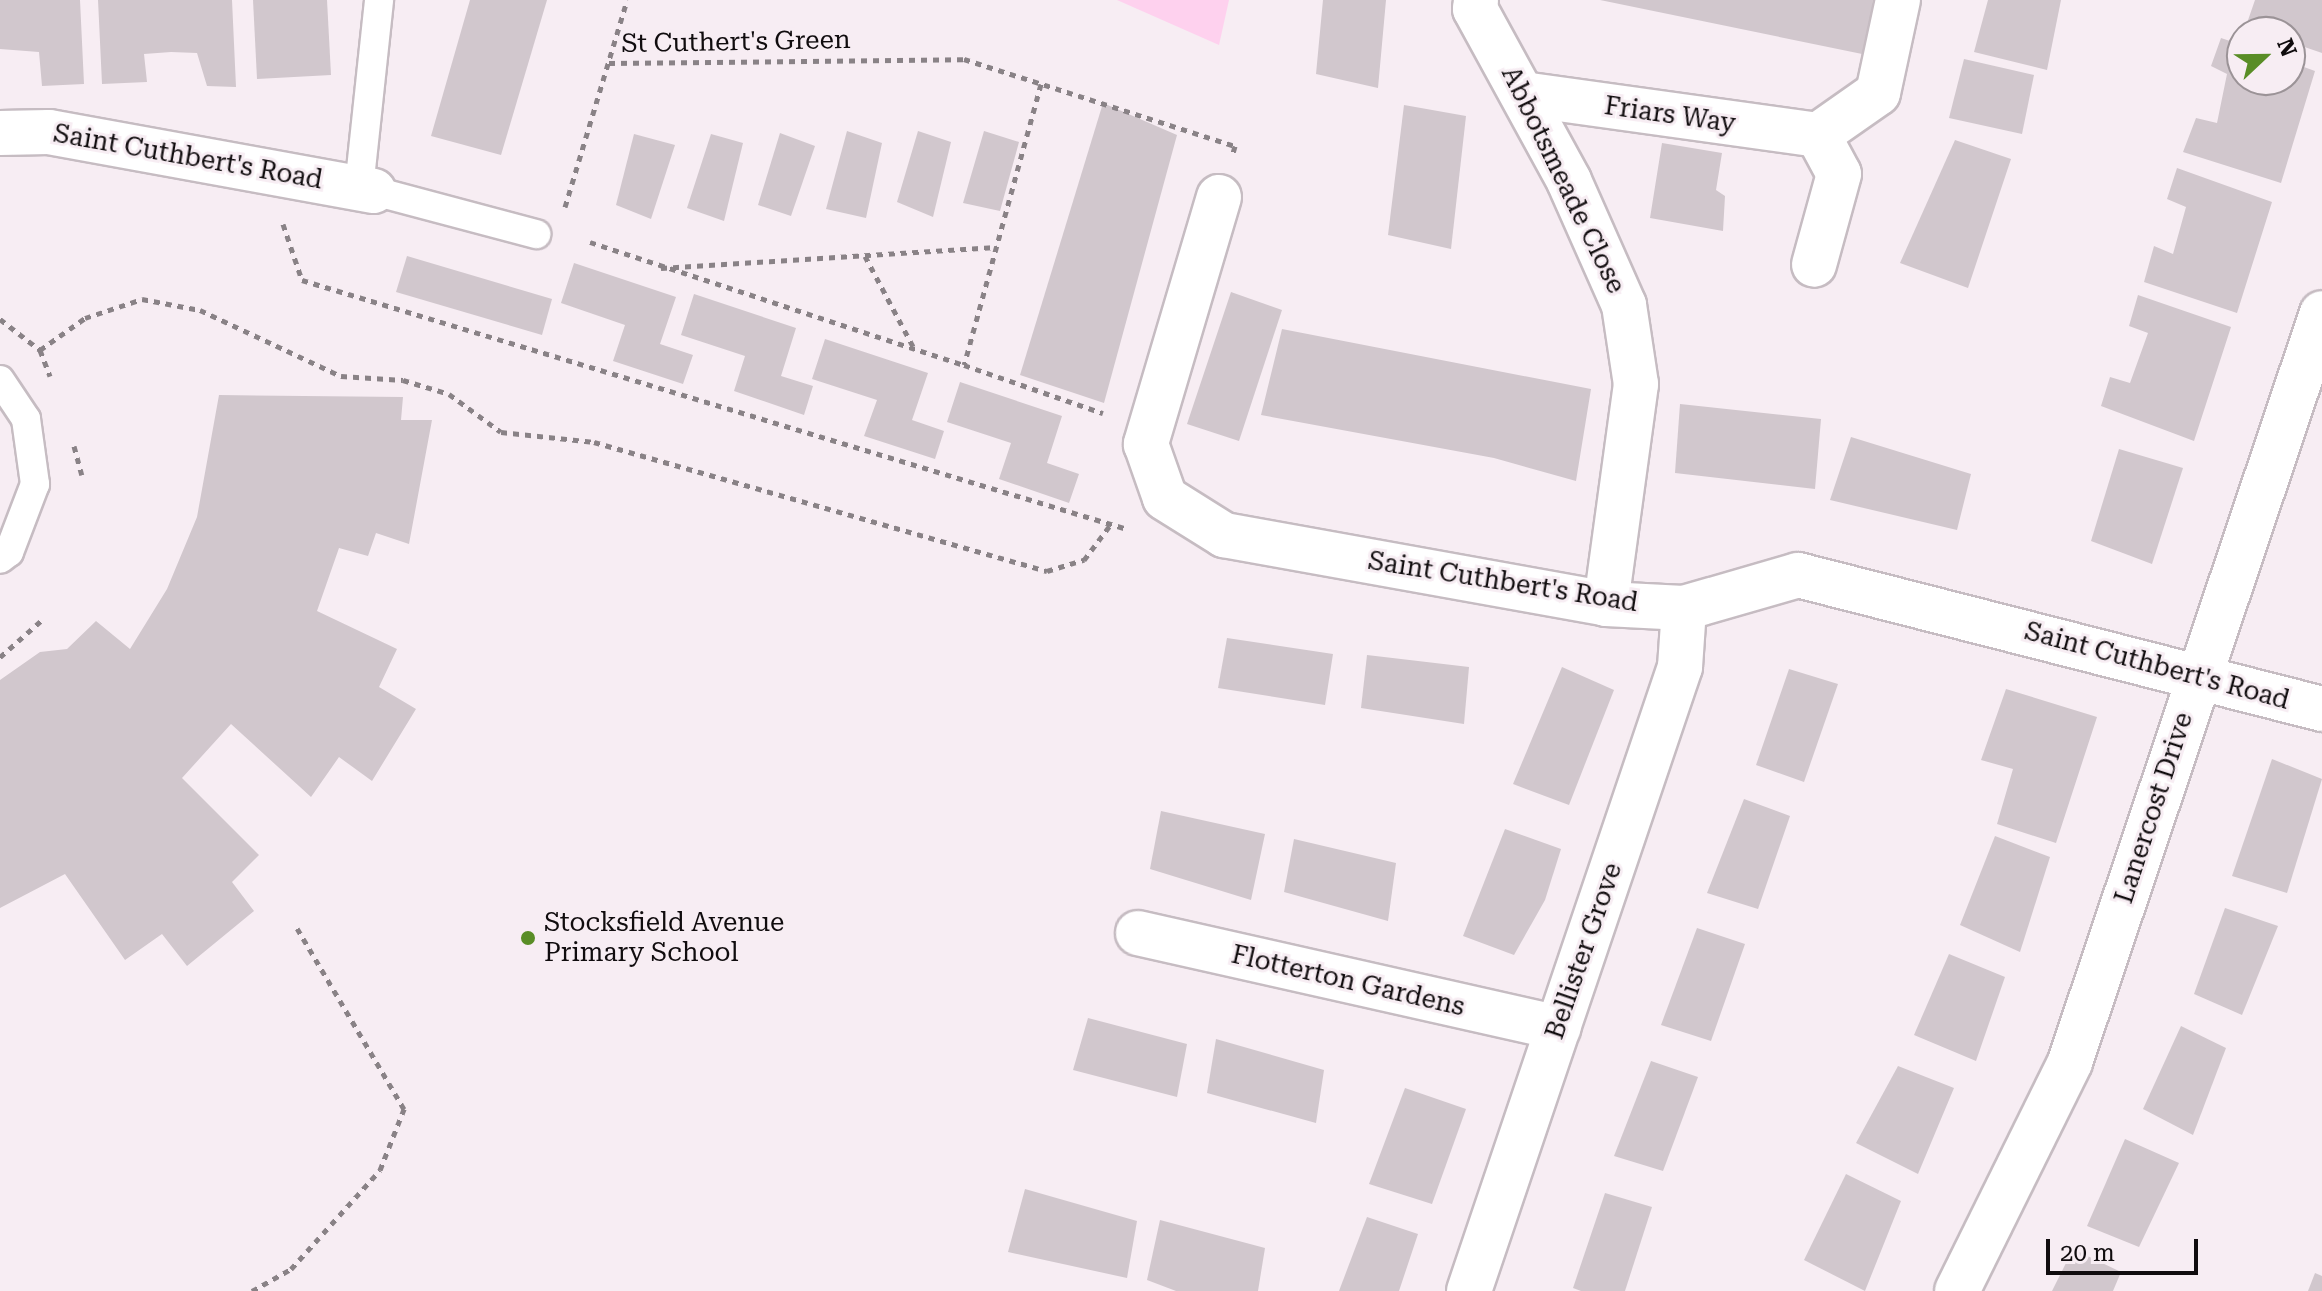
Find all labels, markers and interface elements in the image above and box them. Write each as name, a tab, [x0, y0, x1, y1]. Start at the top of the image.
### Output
north arrow	[2226, 16, 2306, 96]
street label: St Cuthert's Green	[621, 24, 851, 60]
text: N	[2272, 35, 2302, 60]
street label: Abbotsmeade Close	[1495, 62, 1631, 298]
street label: Friars Way	[1602, 90, 1738, 140]
street label: Saint Cuthbert's Road	[51, 118, 325, 196]
street label: Saint Cuthbert's Road	[1366, 545, 1640, 619]
street label: Saint Cuthbert's Road	[2021, 616, 2293, 716]
street label: Lanercost Drive	[2108, 709, 2200, 907]
street label: Bellister Grove	[1539, 859, 1629, 1043]
place label: Stocksfield Avenue Primary School	[544, 907, 784, 968]
marker: Stocksfield Avenue Primary School	[519, 929, 537, 947]
street label: Flotterton Gardens	[1228, 939, 1468, 1023]
scale bar	[2050, 1223, 2202, 1273]
text: 20 m	[2060, 1239, 2115, 1267]

